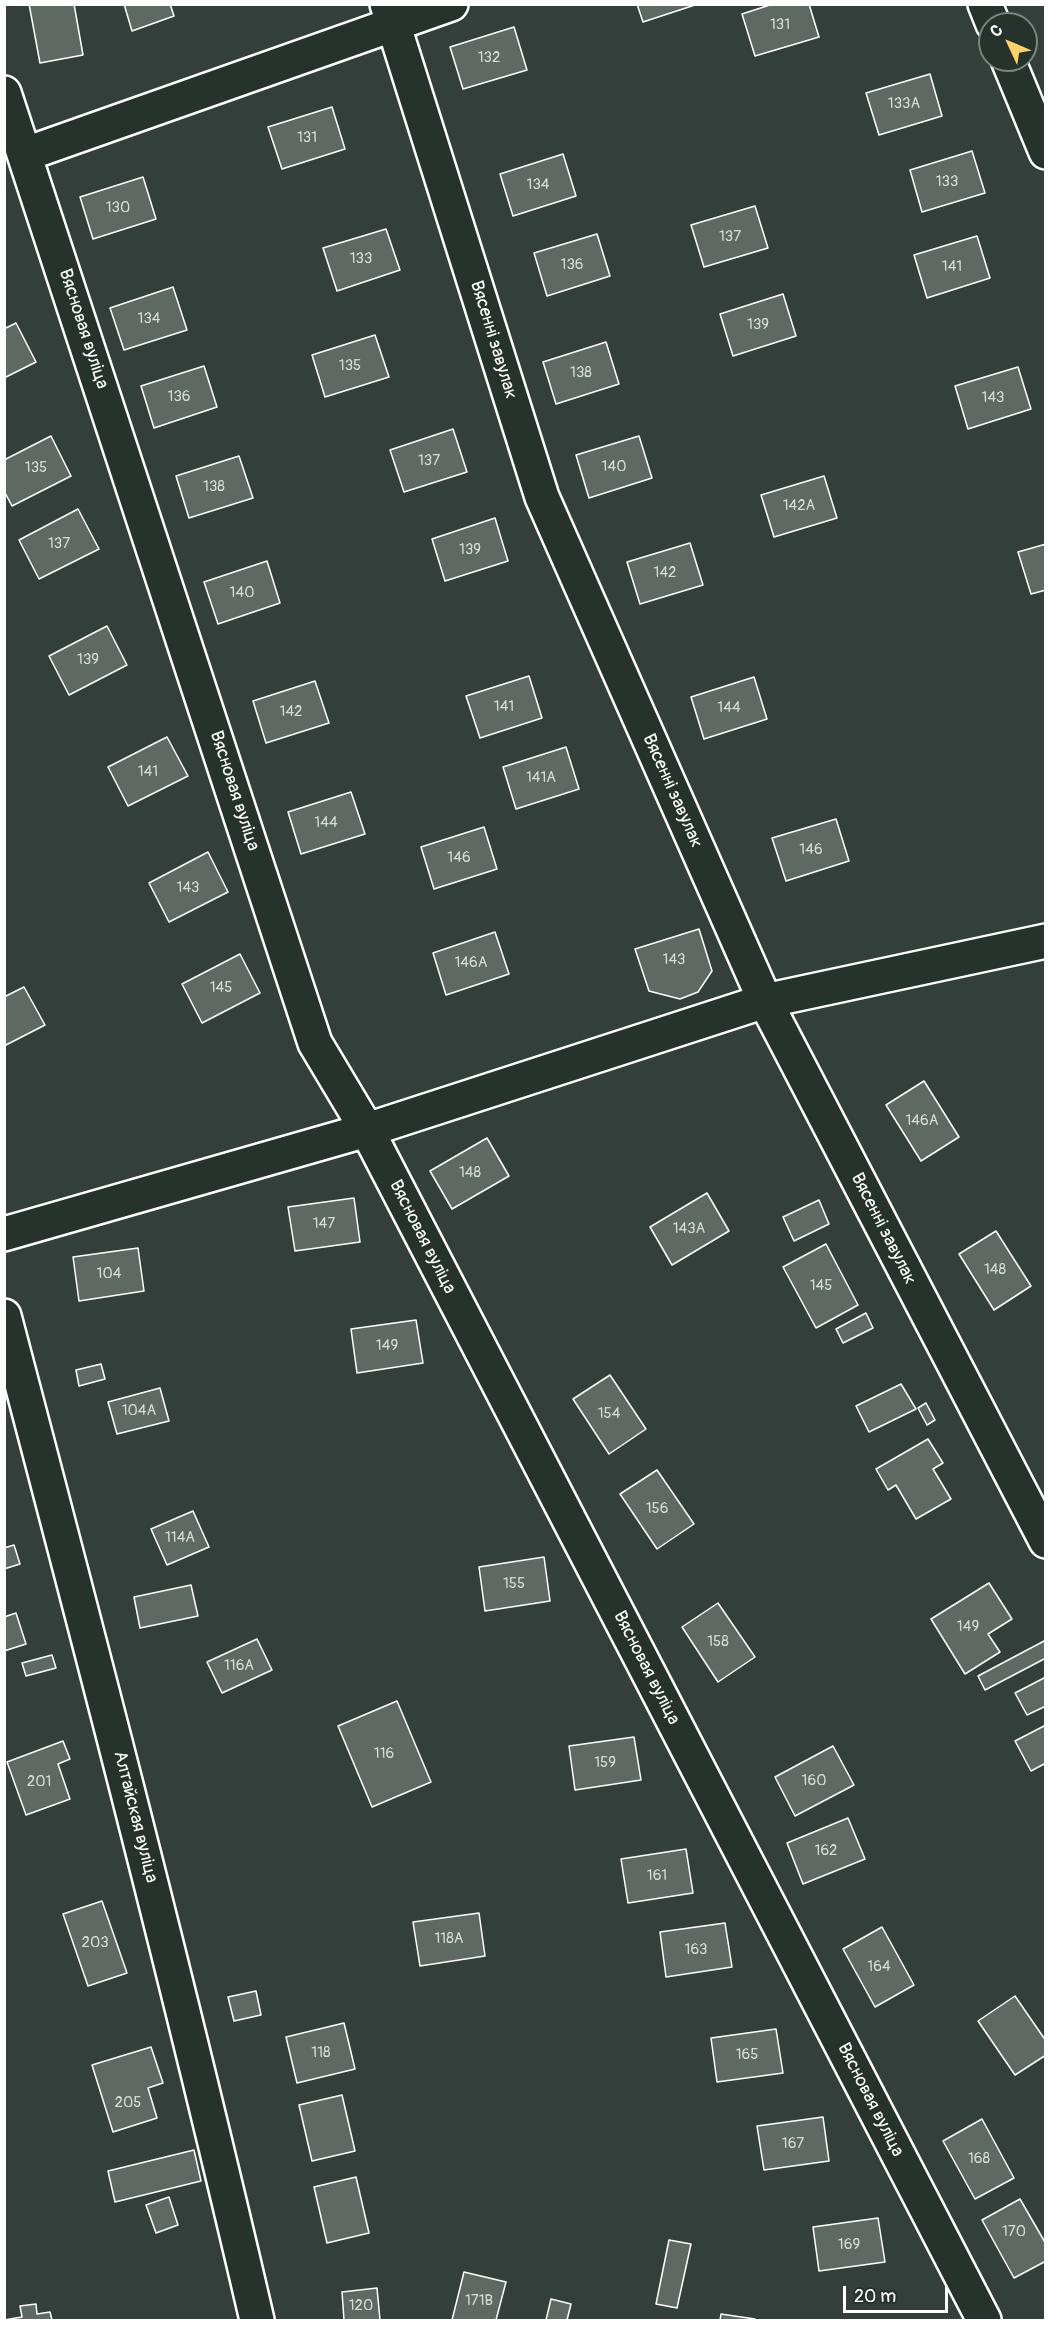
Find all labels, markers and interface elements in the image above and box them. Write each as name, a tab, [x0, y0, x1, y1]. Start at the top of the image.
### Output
north arrow	[978, 12, 1038, 72]
house number: 131	[770, 16, 790, 34]
text: С	[986, 20, 1007, 41]
house number: 132	[478, 49, 500, 67]
house number: 133А	[888, 95, 920, 113]
house number: 131	[297, 129, 317, 147]
house number: 133	[936, 173, 958, 191]
house number: 134	[527, 176, 549, 194]
house number: 130	[106, 199, 130, 217]
house number: 137	[719, 228, 741, 246]
house number: 133	[350, 250, 372, 268]
house number: 136	[561, 256, 583, 274]
house number: 141	[942, 258, 962, 276]
street label: Вясновая вуліца	[53, 266, 113, 392]
street label: Вясенні завулак	[465, 278, 521, 402]
house number: 134	[138, 310, 160, 328]
house number: 139	[747, 316, 769, 334]
house number: 135	[339, 357, 361, 375]
house number: 138	[570, 364, 592, 382]
house number: 136	[168, 388, 190, 406]
house number: 143	[982, 389, 1004, 407]
house number: 137	[418, 452, 440, 470]
house number: 140	[602, 458, 626, 476]
house number: 135	[25, 459, 47, 477]
house number: 138	[203, 478, 225, 496]
house number: 142А	[783, 497, 815, 515]
house number: 137	[48, 535, 70, 553]
house number: 139	[459, 541, 481, 559]
house number: 142	[654, 564, 676, 582]
house number: 140	[230, 584, 254, 602]
house number: 139	[77, 651, 99, 669]
house number: 141	[494, 698, 514, 716]
house number: 144	[717, 699, 741, 717]
house number: 142	[280, 703, 302, 721]
street label: Вясновая вуліца	[204, 728, 264, 854]
street label: Вясенні завулак	[637, 731, 707, 851]
house number: 141	[138, 763, 158, 781]
house number: 141А	[526, 769, 556, 787]
house number: 144	[314, 814, 338, 832]
house number: 146	[799, 841, 823, 859]
house number: 146	[447, 849, 471, 867]
house number: 143	[177, 879, 199, 897]
house number: 143	[663, 951, 685, 969]
house number: 146А	[454, 954, 488, 972]
house number: 145	[210, 979, 232, 997]
house number: 146А	[905, 1112, 939, 1130]
house number: 148	[459, 1164, 481, 1182]
street label: Вясенні завулак	[846, 1170, 920, 1288]
street label: Вясновая вуліца	[384, 1176, 460, 1298]
house number: 147	[313, 1215, 335, 1233]
house number: 143А	[673, 1220, 705, 1238]
house number: 148	[984, 1261, 1006, 1279]
house number: 104	[97, 1265, 121, 1283]
house number: 145	[810, 1277, 832, 1295]
house number: 149	[376, 1337, 398, 1355]
house number: 104А	[122, 1402, 156, 1420]
house number: 154	[598, 1405, 620, 1423]
house number: 156	[646, 1500, 668, 1518]
house number: 114А	[165, 1529, 195, 1547]
house number: 155	[503, 1575, 525, 1593]
street label: Вясновая вуліца	[608, 1607, 684, 1729]
house number: 149	[957, 1618, 979, 1636]
house number: 158	[707, 1633, 729, 1651]
house number: 116А	[224, 1657, 254, 1675]
house number: 116	[374, 1745, 394, 1763]
street label: Алтайская вуліца	[108, 1749, 162, 1885]
house number: 159	[594, 1754, 616, 1772]
house number: 160	[802, 1772, 826, 1790]
house number: 201	[27, 1773, 51, 1791]
house number: 162	[815, 1842, 837, 1860]
house number: 161	[647, 1867, 667, 1885]
house number: 118А	[434, 1930, 464, 1948]
house number: 203	[82, 1934, 108, 1952]
house number: 163	[685, 1941, 707, 1959]
house number: 164	[867, 1958, 891, 1976]
street label: Вясновая вуліца	[832, 2039, 908, 2161]
house number: 118	[311, 2044, 331, 2062]
house number: 165	[736, 2046, 758, 2064]
house number: 205	[115, 2094, 141, 2112]
house number: 167	[782, 2135, 804, 2153]
house number: 168	[968, 2150, 990, 2168]
house number: 170	[1002, 2223, 1026, 2241]
house number: 169	[838, 2236, 860, 2254]
scale bar	[846, 2274, 951, 2312]
text: 20 m	[854, 2285, 896, 2308]
house number: 171В	[465, 2292, 493, 2310]
house number: 120	[349, 2297, 373, 2315]

